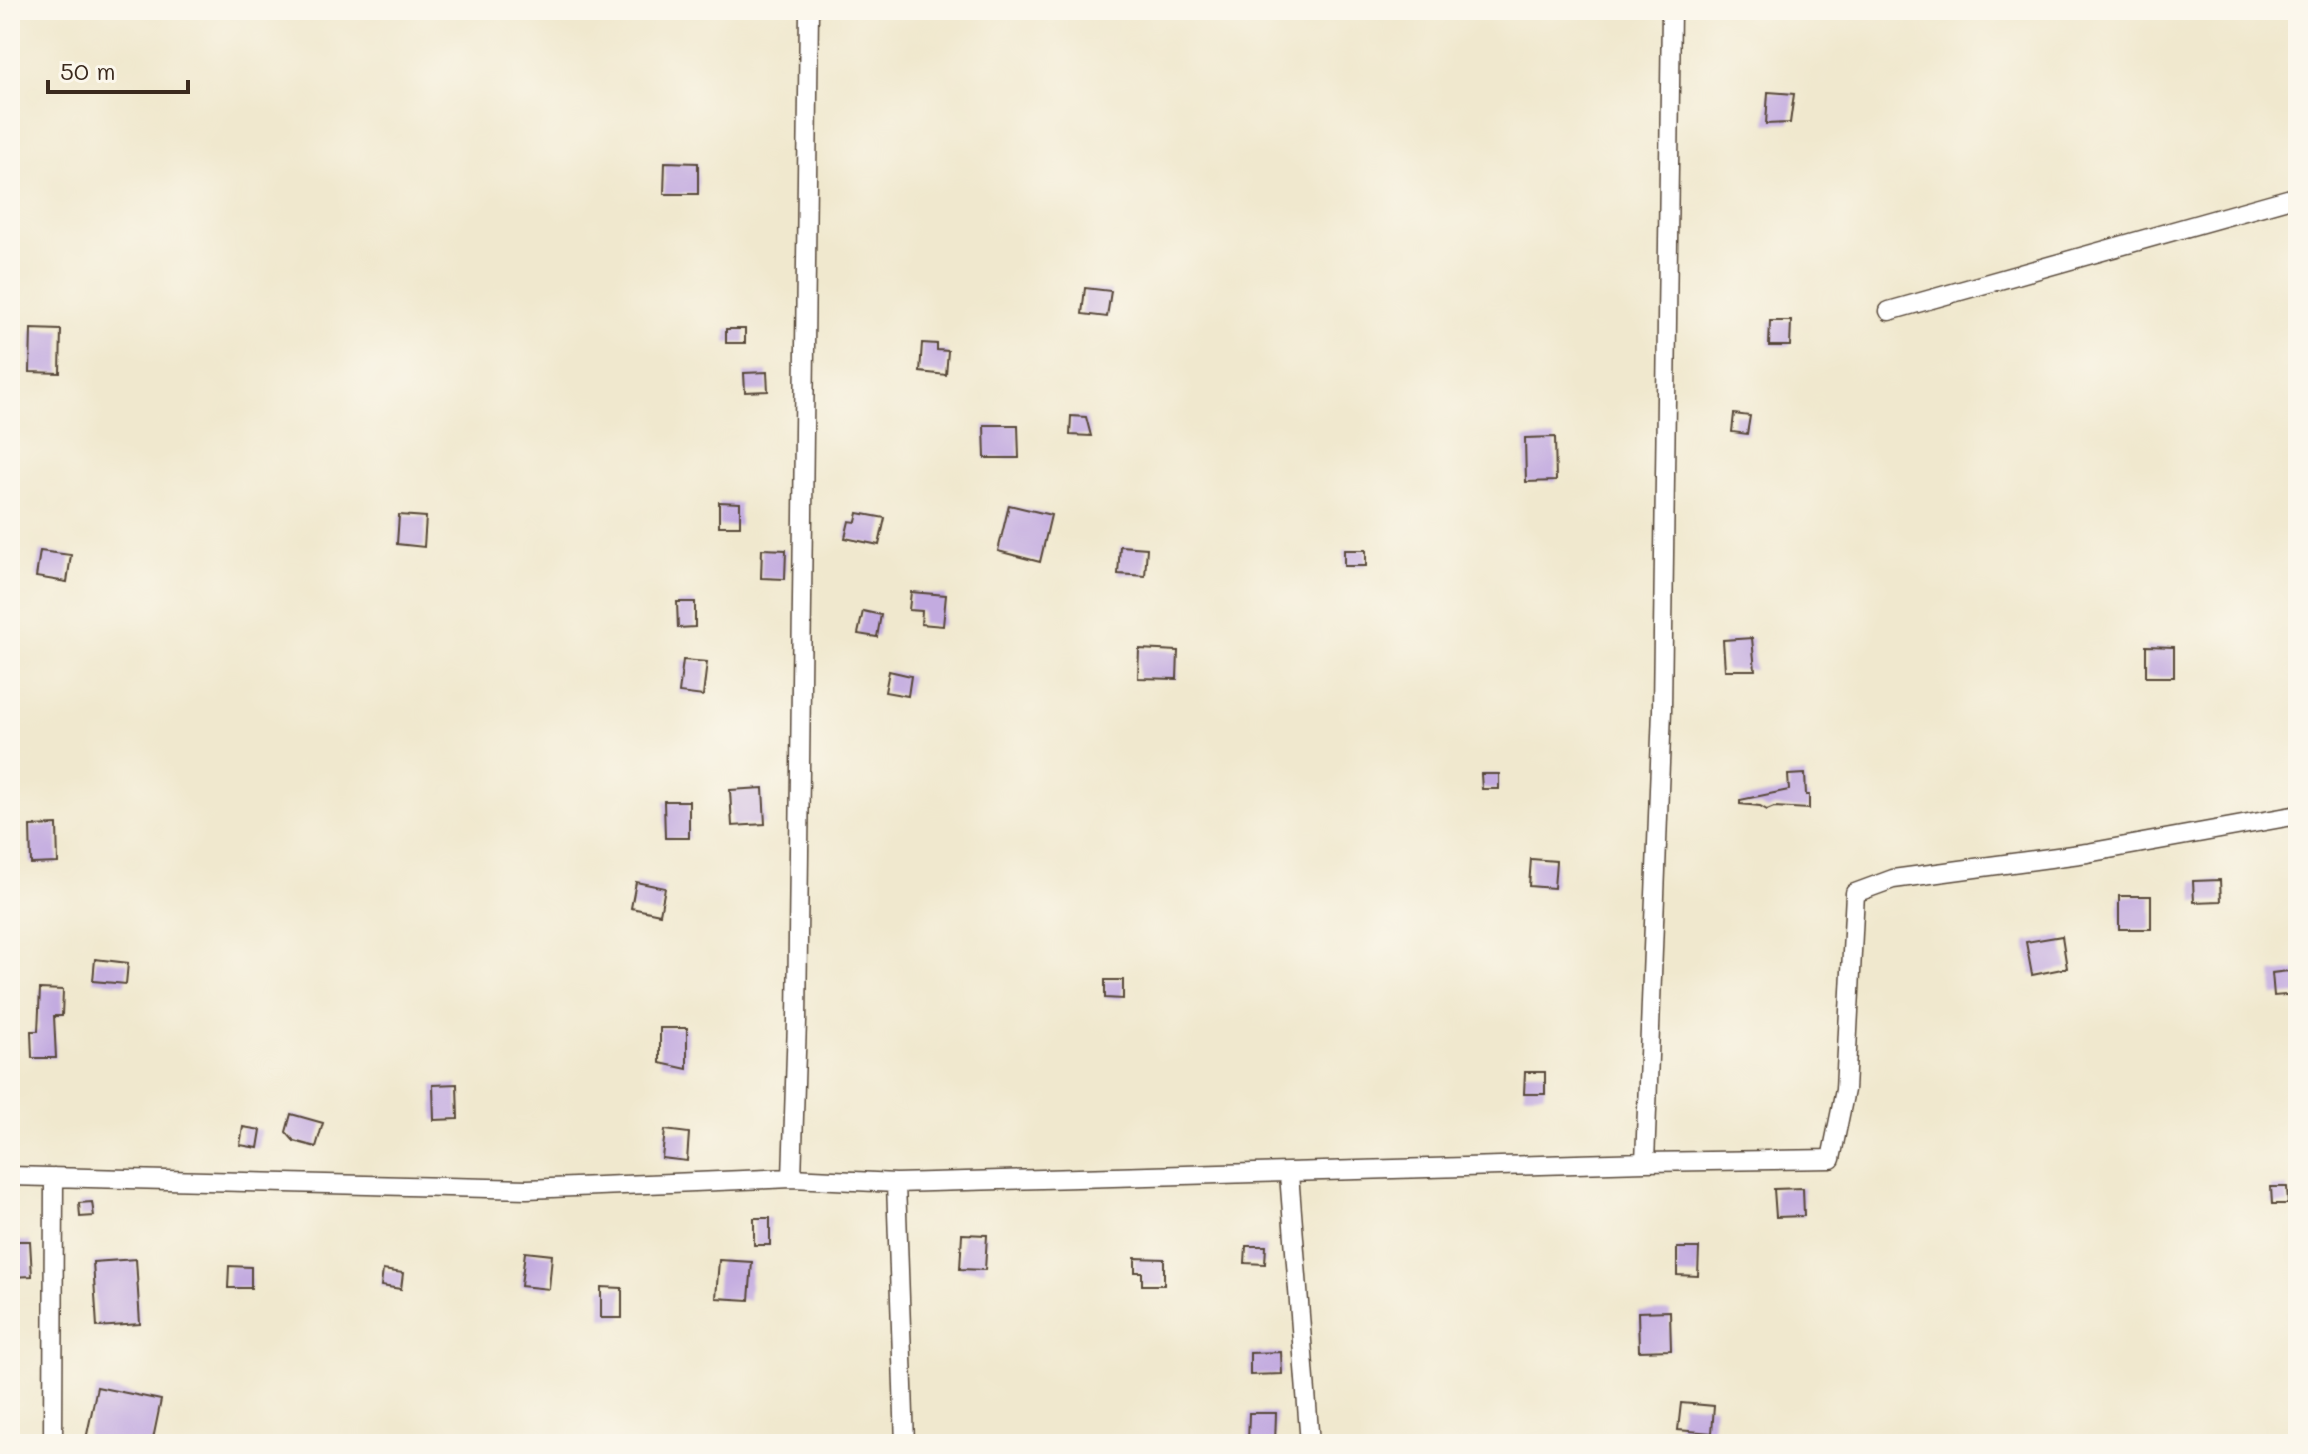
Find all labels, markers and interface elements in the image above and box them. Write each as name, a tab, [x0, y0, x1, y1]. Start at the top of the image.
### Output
scale bar	[48, 44, 188, 94]
text: 50 m	[60, 55, 116, 86]

